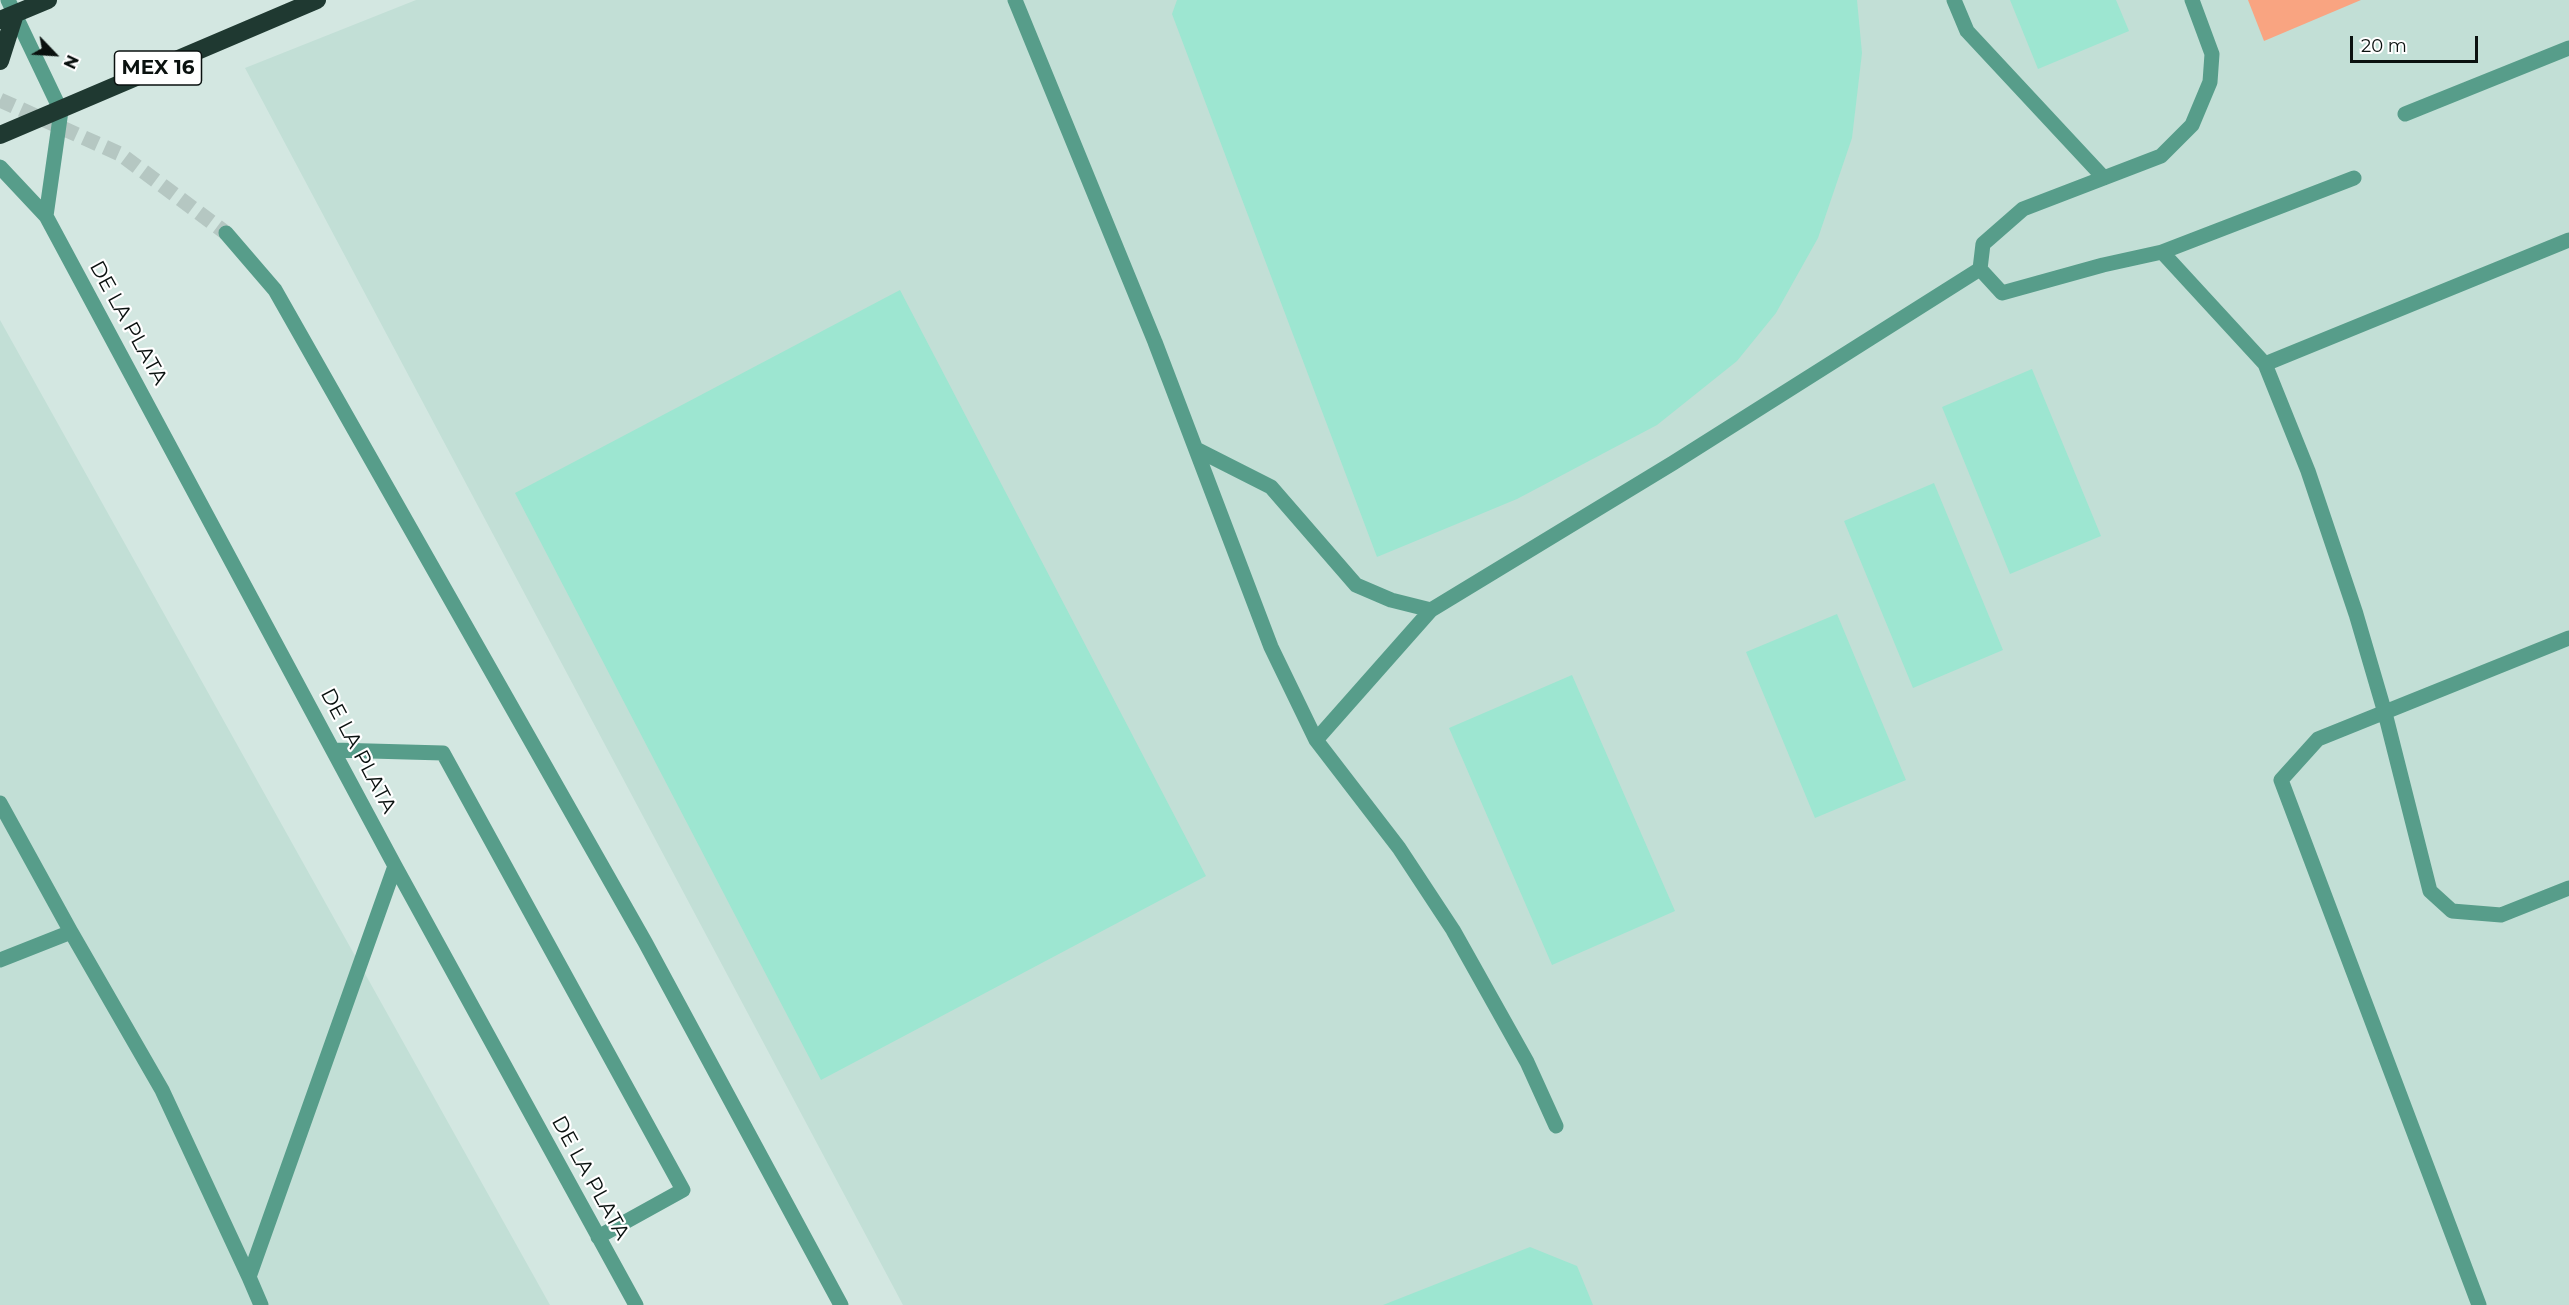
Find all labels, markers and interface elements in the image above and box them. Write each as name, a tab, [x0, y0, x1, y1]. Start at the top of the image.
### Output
north arrow	[24, 24, 84, 84]
scale bar	[2353, 24, 2480, 62]
text: 20 m	[2361, 35, 2407, 57]
road number: MEX 16	[114, 51, 201, 85]
text: N	[59, 52, 82, 72]
street label: DE LA PLATA	[84, 257, 172, 389]
street label: DE LA PLATA	[315, 684, 401, 818]
street label: DE LA PLATA	[546, 1112, 634, 1244]

